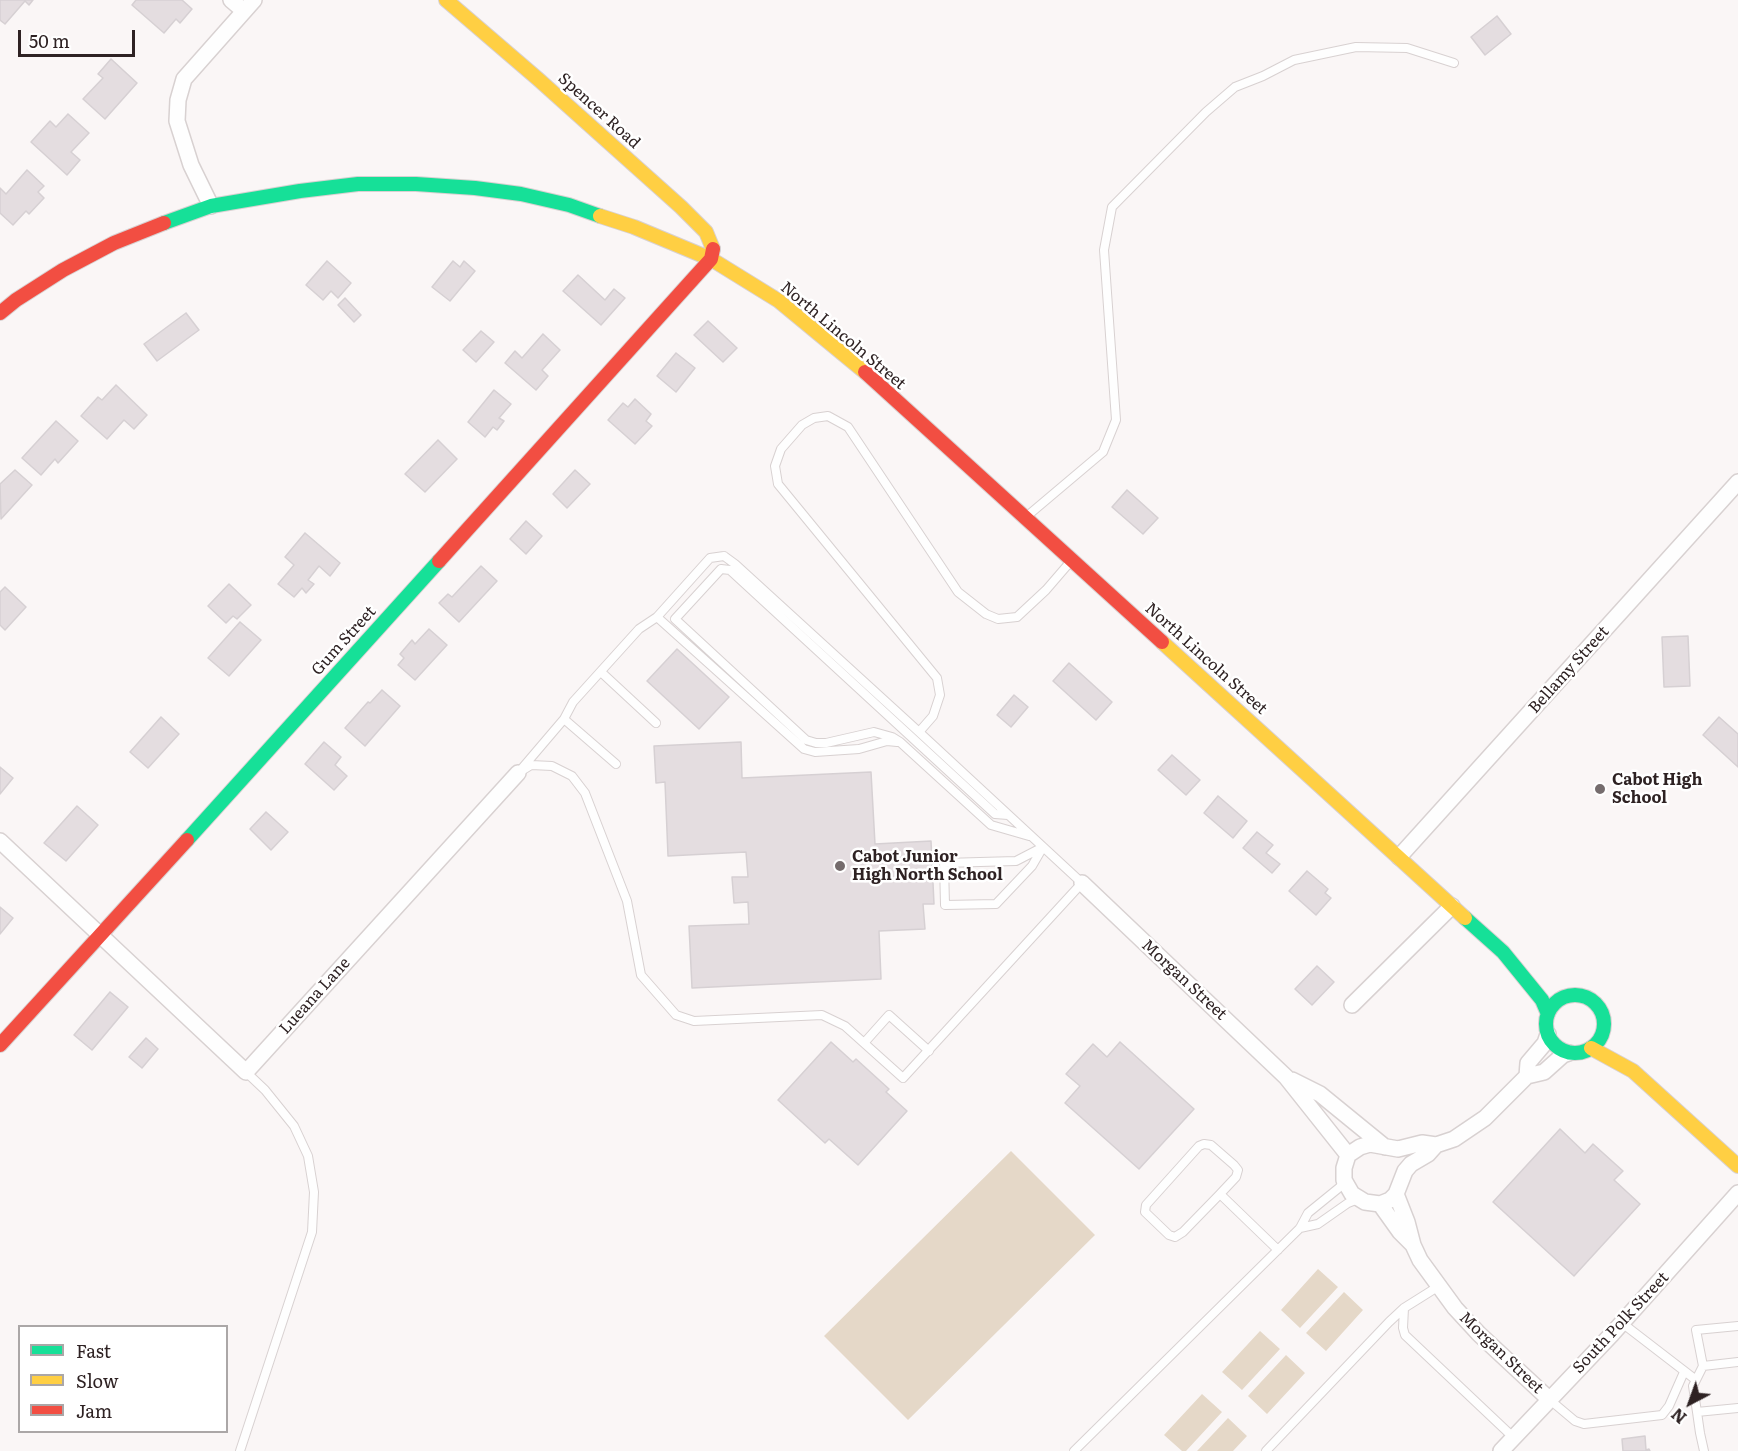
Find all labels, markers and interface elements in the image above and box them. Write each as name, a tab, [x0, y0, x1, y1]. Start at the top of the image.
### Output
scale bar	[21, 18, 138, 56]
text: 50 m	[29, 27, 70, 54]
street label: Spencer Road	[554, 69, 644, 153]
street label: North Lincoln Street	[777, 278, 909, 394]
street label: North Lincoln Street	[1141, 599, 1271, 719]
street label: Gum Street	[308, 602, 380, 680]
street label: Bellamy Street	[1525, 622, 1613, 718]
place label: Cabot High School	[1612, 770, 1702, 808]
marker: Cabot High School	[1593, 782, 1607, 796]
place label: Cabot Junior High North School	[852, 847, 1003, 885]
marker: Cabot Junior High North School	[833, 859, 847, 873]
street label: Morgan Street	[1137, 936, 1231, 1024]
street label: Lueana Lane	[276, 954, 354, 1038]
street label: South Polk Street	[1569, 1268, 1673, 1378]
street label: Morgan Street	[1455, 1308, 1547, 1398]
legend	[18, 1325, 228, 1433]
text: Fast	[76, 1337, 111, 1364]
text: Slow	[76, 1367, 118, 1394]
north arrow	[1660, 1373, 1720, 1433]
text: Jam	[76, 1397, 112, 1424]
text: N	[1665, 1403, 1691, 1430]

